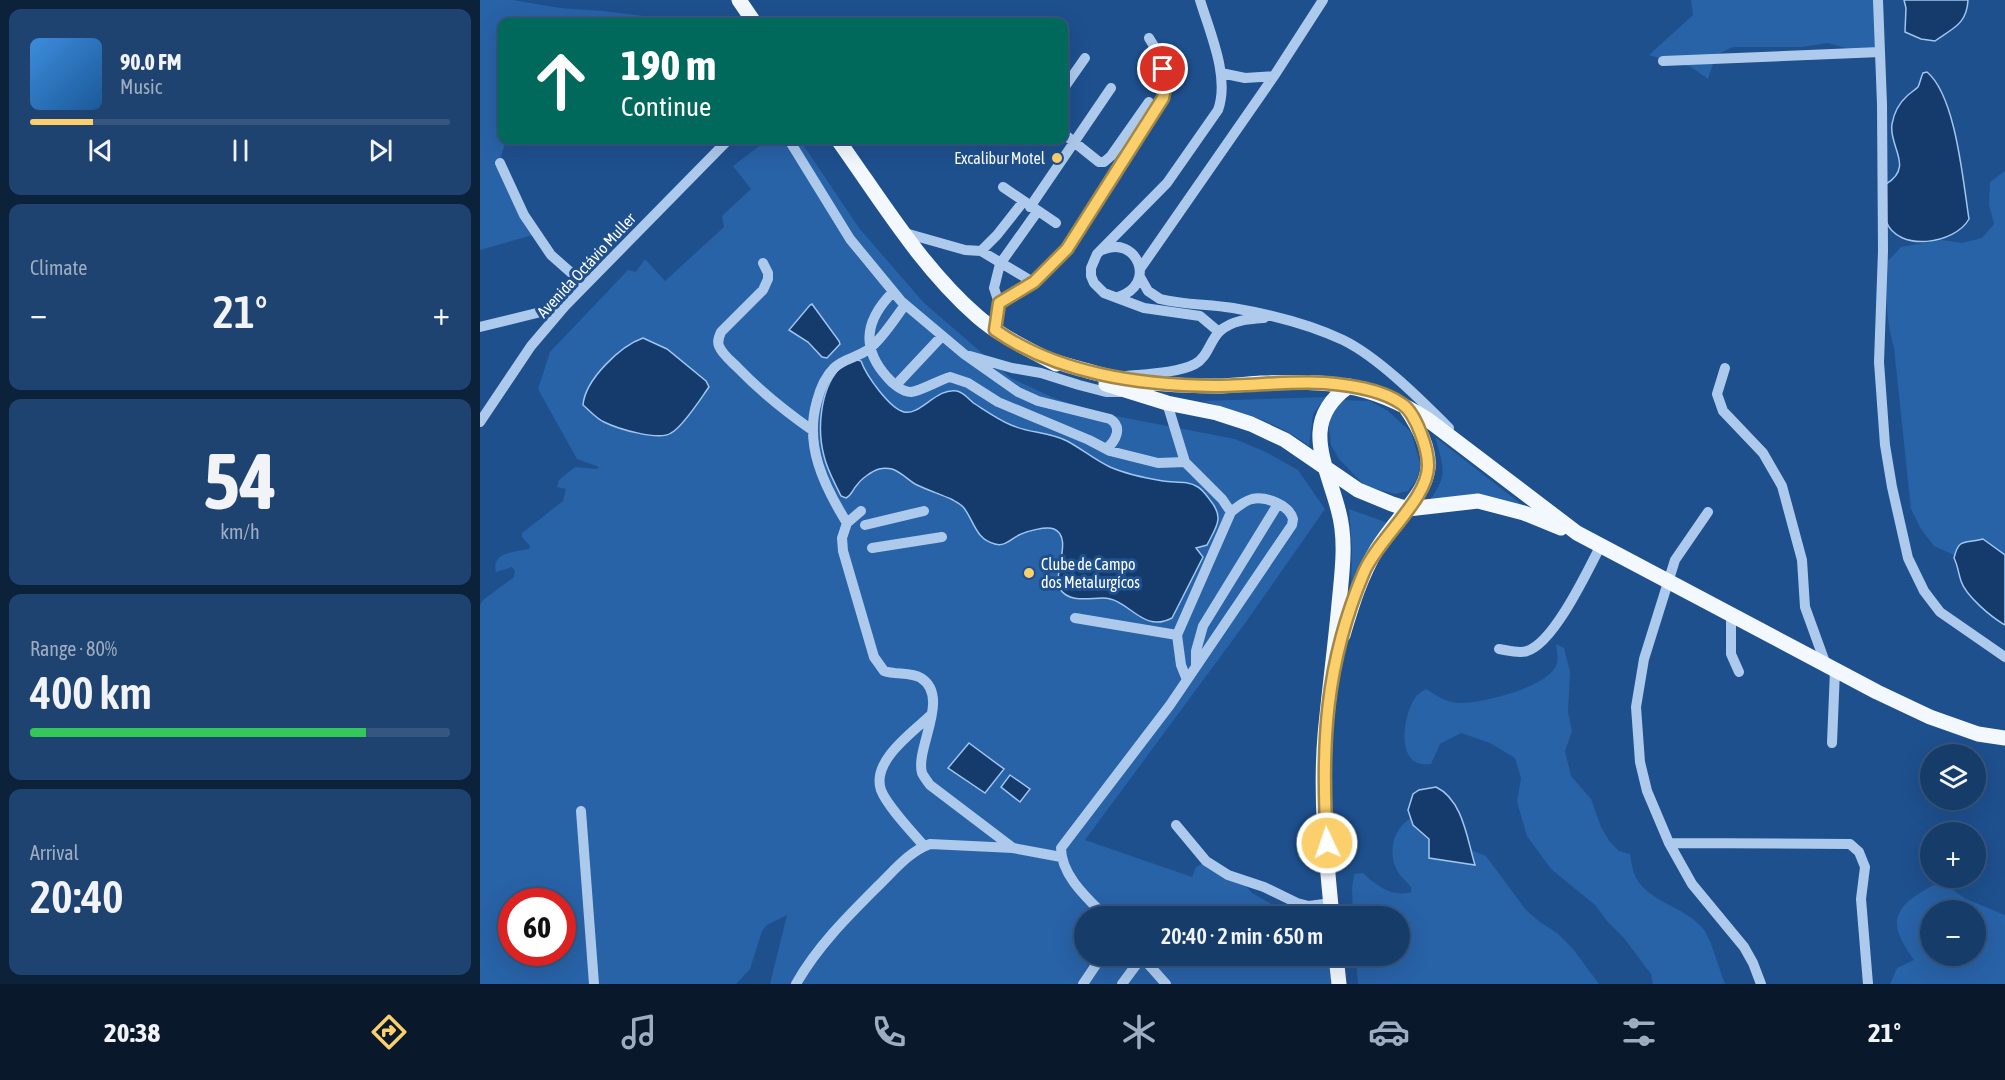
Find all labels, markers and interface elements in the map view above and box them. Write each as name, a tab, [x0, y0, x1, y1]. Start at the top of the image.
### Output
text: 190 m	[621, 41, 716, 89]
icon: ahead	[522, 42, 600, 120]
pin	[1137, 43, 1188, 94]
text: 90.0 FM	[120, 49, 182, 75]
icon: arrive	[1146, 52, 1179, 85]
text: Music	[120, 75, 162, 98]
text: Continue	[621, 91, 711, 122]
icon: previous	[84, 134, 117, 167]
icon: pause	[224, 134, 257, 167]
icon: next	[364, 134, 397, 167]
place label: Excalibur Motel	[954, 149, 1046, 167]
marker: Excalibur Motel	[1050, 151, 1064, 165]
street label: Avenida Octávio Muller	[533, 209, 639, 321]
text: Climate	[30, 256, 87, 279]
text: 21°	[213, 286, 267, 338]
text: −	[30, 294, 47, 332]
text: +	[433, 294, 450, 332]
text: 54	[203, 436, 277, 526]
text: km/h	[220, 520, 260, 543]
place label: Clube de Campo dos Metalurgícos	[1041, 555, 1140, 592]
marker: Clube de Campo dos Metalurgícos	[1022, 566, 1036, 580]
text: Range · 80%	[30, 637, 117, 660]
text: 400 km	[30, 667, 152, 719]
map controls	[1920, 744, 1986, 966]
button: layers	[1920, 744, 1986, 810]
position arrow	[1295, 811, 1359, 875]
button: +	[1920, 822, 1986, 888]
text: Arrival	[30, 841, 79, 864]
text: 20:40	[30, 871, 124, 923]
speed limit sign: 60	[498, 888, 576, 966]
button: −	[1920, 900, 1986, 966]
text: 20:40 · 2 min · 650 m	[1161, 923, 1323, 949]
icon: directions	[368, 1011, 410, 1053]
icon: music	[618, 1011, 660, 1053]
icon: phone	[868, 1011, 910, 1053]
icon: climate	[1118, 1011, 1160, 1053]
icon: car	[1368, 1011, 1410, 1053]
icon: filters	[1618, 1011, 1660, 1053]
text: 20:38	[104, 1017, 160, 1048]
text: 21°	[1868, 1017, 1901, 1048]

